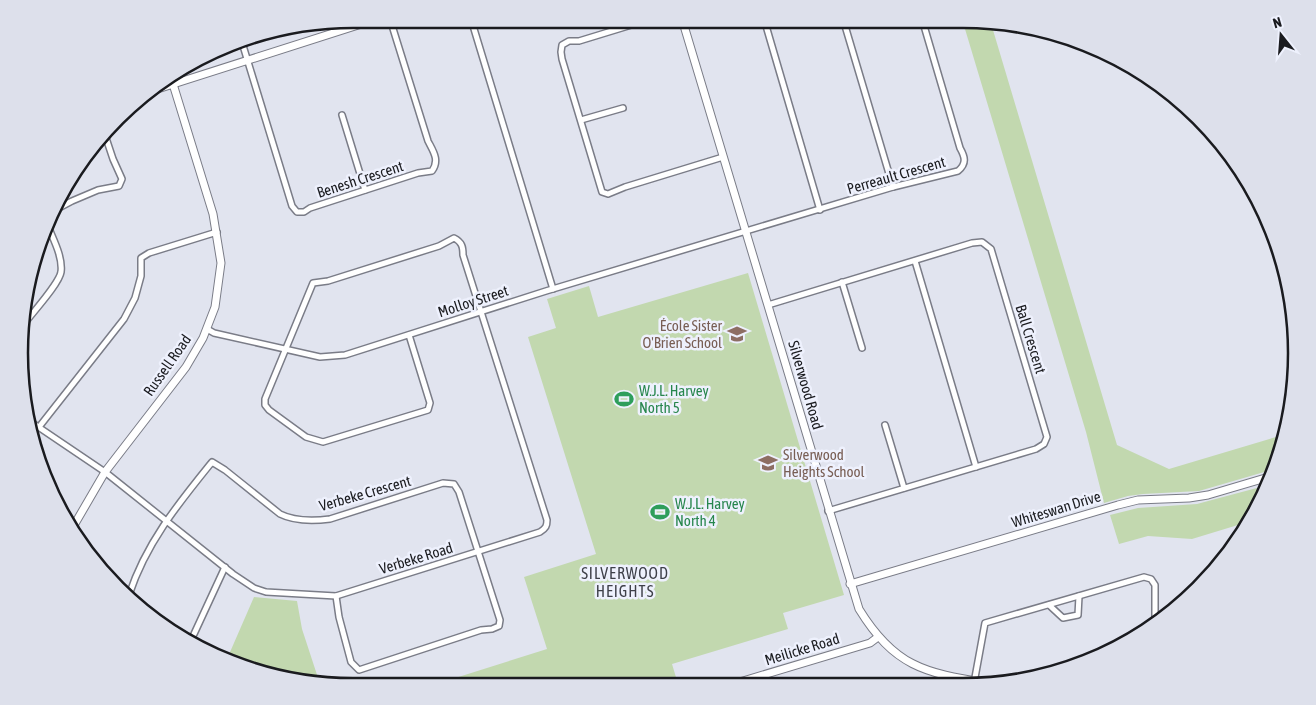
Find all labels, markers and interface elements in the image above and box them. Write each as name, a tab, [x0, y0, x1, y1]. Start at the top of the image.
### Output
north arrow	[1256, 10, 1306, 60]
text: N	[1271, 14, 1283, 31]
street label: Perreault Crescent	[845, 153, 947, 197]
street label: Benesh Crescent	[315, 157, 405, 201]
street label: Molloy Street	[436, 282, 510, 320]
street label: Ball Crescent	[1012, 302, 1050, 376]
place label: École Sister O'Brien School	[642, 317, 723, 351]
school or university icon: École Sister O'Brien School	[726, 323, 748, 345]
street label: Russell Road	[140, 331, 194, 399]
street label: Silverwood Road	[785, 339, 827, 431]
place label: W.J.L. Harvey North 5	[639, 382, 709, 416]
sports icon: W.J.L. Harvey North 5	[613, 388, 635, 410]
place label: Silverwood Heights School	[783, 446, 865, 480]
school or university icon: Silverwood Heights School	[757, 452, 779, 474]
street label: Verbeke Crescent	[317, 472, 413, 514]
street label: Whiteswan Drive	[1009, 487, 1103, 531]
place label: W.J.L. Harvey North 4	[675, 495, 745, 529]
sports icon: W.J.L. Harvey North 4	[649, 501, 671, 523]
street label: Verbeke Road	[377, 539, 455, 577]
district label: SILVERWOOD HEIGHTS	[581, 564, 669, 600]
street label: Meilicke Road	[763, 630, 841, 668]

